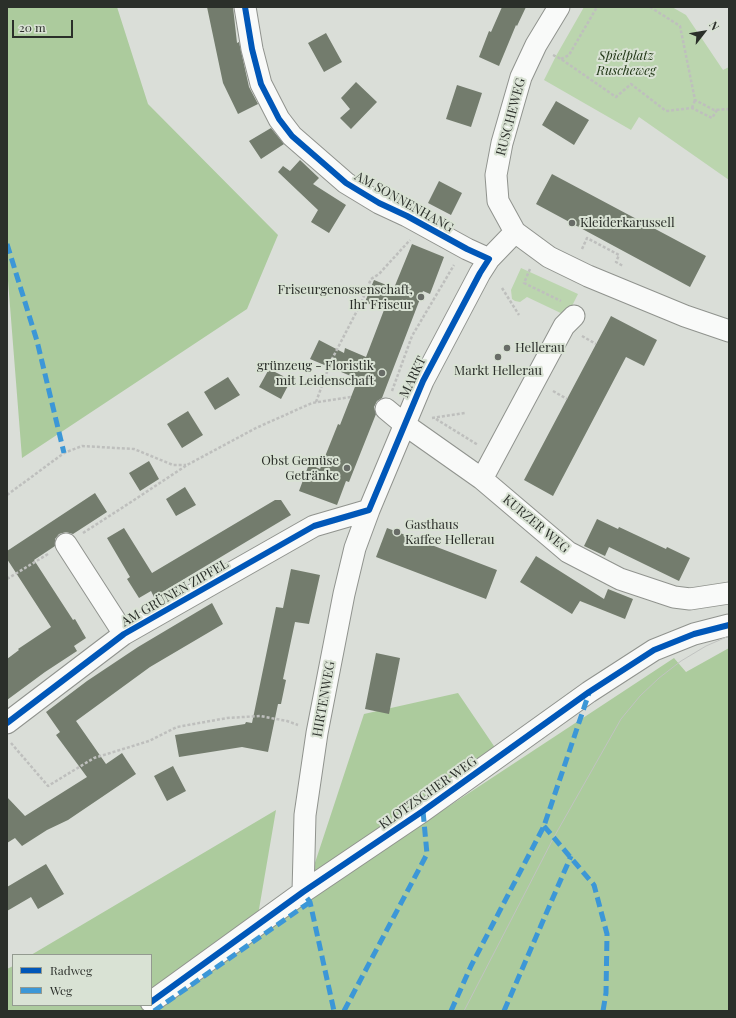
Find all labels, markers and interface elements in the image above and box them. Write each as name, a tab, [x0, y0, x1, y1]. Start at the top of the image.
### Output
scale bar	[14, 12, 75, 38]
north arrow	[684, 12, 724, 52]
text: N	[706, 18, 723, 33]
text: 20 m	[19, 19, 46, 35]
park label: Spielplatz Ruscheweg	[596, 48, 656, 79]
street label: RUSCHEWEG	[493, 76, 529, 158]
street label: AM SONNENHANG	[352, 168, 456, 236]
place label: Kleiderkarussell	[580, 215, 675, 231]
marker: Kleiderkarussell	[567, 218, 577, 228]
place label: Friseurgenossenschaft, Ihr Friseur	[278, 282, 413, 313]
marker: Friseurgenossenschaft, Ihr Friseur	[416, 292, 426, 302]
place label: Hellerau	[515, 340, 565, 356]
marker: Hellerau	[502, 343, 512, 353]
marker: Markt Hellerau	[493, 352, 503, 362]
street label: MARKT	[396, 354, 430, 400]
place label: grünzeug - Floristik mit Leidenschaft	[257, 358, 374, 389]
place label: Markt Hellerau	[454, 363, 542, 379]
marker: grünzeug - Floristik mit Leidenschaft	[377, 368, 387, 378]
place label: Obst Gemüse Getränke	[261, 453, 339, 484]
marker: Obst Gemüse Getränke	[342, 463, 352, 473]
street label: KURZER WEG	[500, 492, 572, 556]
place label: Gasthaus Kaffee Hellerau	[405, 517, 495, 548]
marker: Gasthaus Kaffee Hellerau	[392, 527, 402, 537]
street label: AM GRÜNEN ZIPFEL	[119, 556, 231, 630]
street label: HIRTENWEG	[310, 660, 338, 738]
street label: KLOTZSCHER WEG	[376, 753, 480, 833]
legend	[12, 954, 152, 1006]
text: Radweg	[50, 962, 92, 978]
text: Weg	[50, 982, 72, 998]

